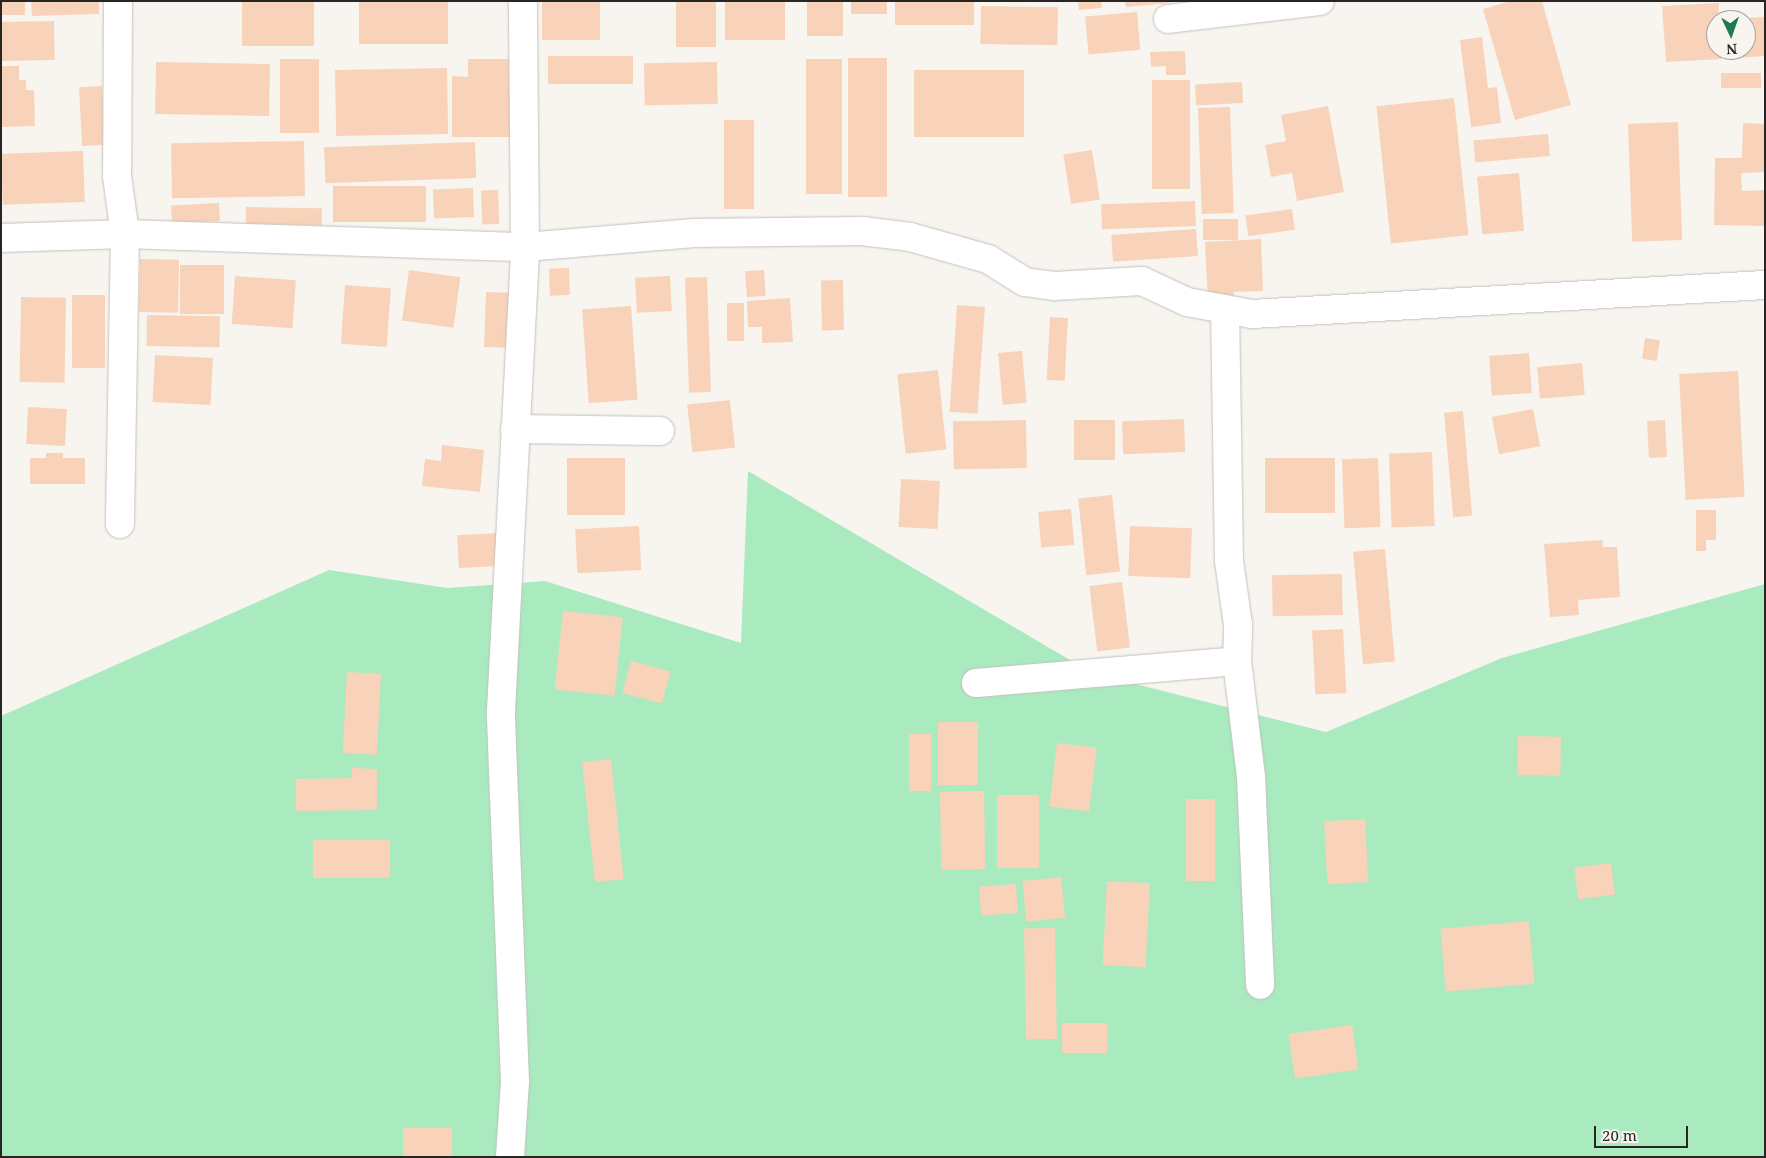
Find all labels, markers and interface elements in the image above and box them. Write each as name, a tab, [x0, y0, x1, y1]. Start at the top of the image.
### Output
north arrow	[1706, 10, 1756, 60]
text: N	[1726, 40, 1738, 59]
scale bar	[1596, 1116, 1690, 1148]
text: 20 m	[1602, 1125, 1637, 1145]

